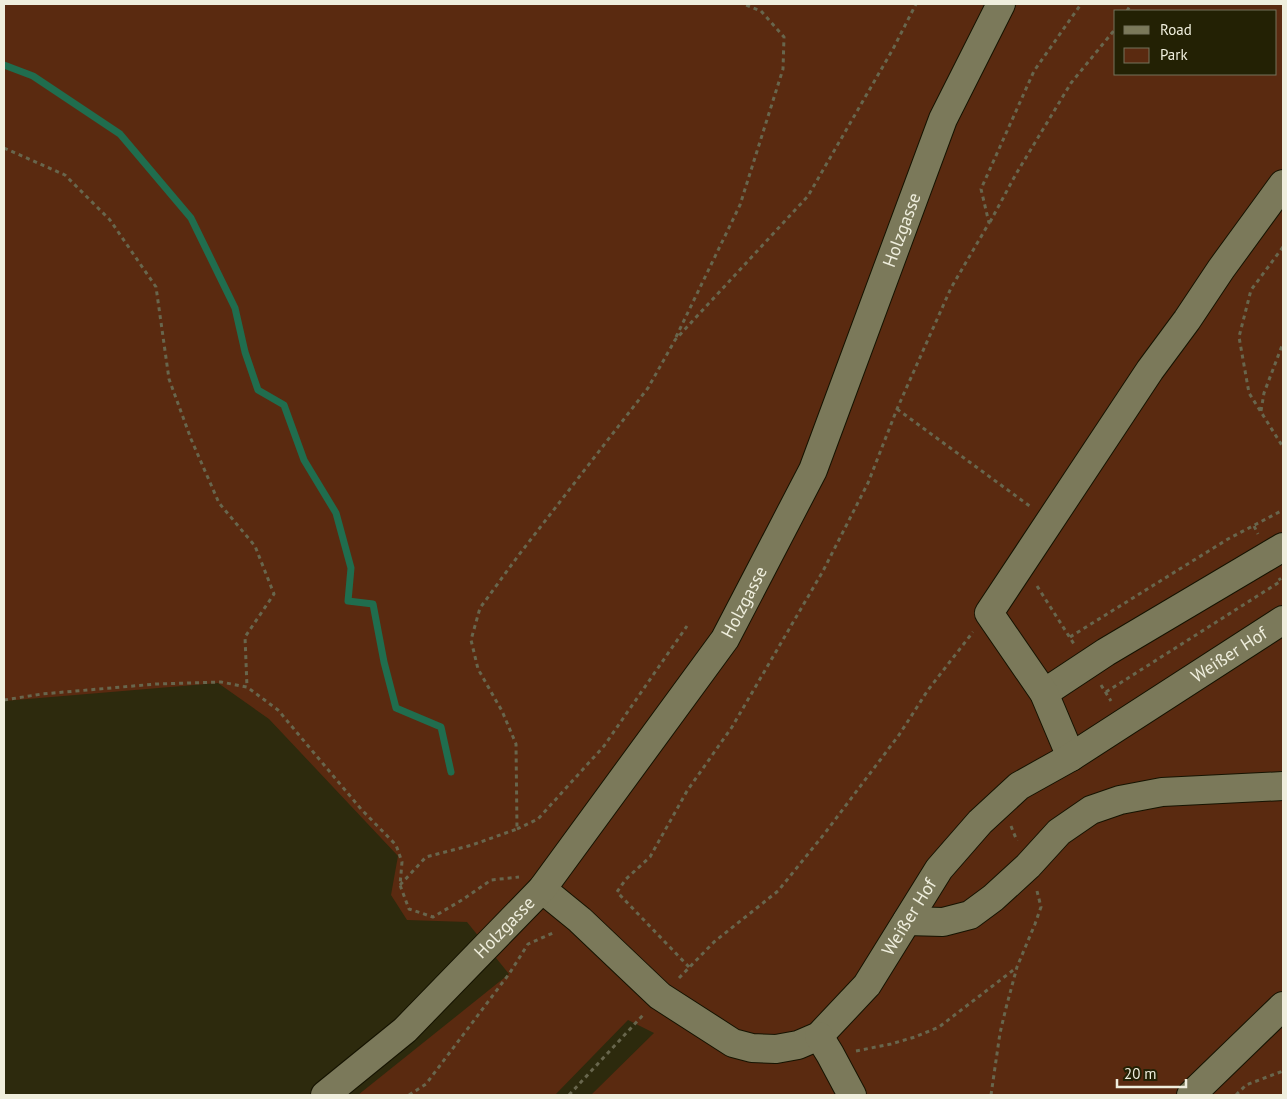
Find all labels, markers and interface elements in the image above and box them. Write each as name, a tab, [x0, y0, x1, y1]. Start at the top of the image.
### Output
legend	[1114, 10, 1277, 75]
text: Road	[1160, 20, 1192, 39]
text: Park	[1160, 45, 1188, 64]
street label: Holzgasse	[877, 189, 926, 270]
street label: Holzgasse	[716, 562, 772, 642]
street label: Weißer Hof	[1187, 621, 1272, 687]
street label: Weißer Hof	[876, 873, 942, 960]
street label: Holzgasse	[469, 891, 540, 963]
scale bar	[1117, 1056, 1186, 1088]
text: 20 m	[1124, 1064, 1157, 1083]

